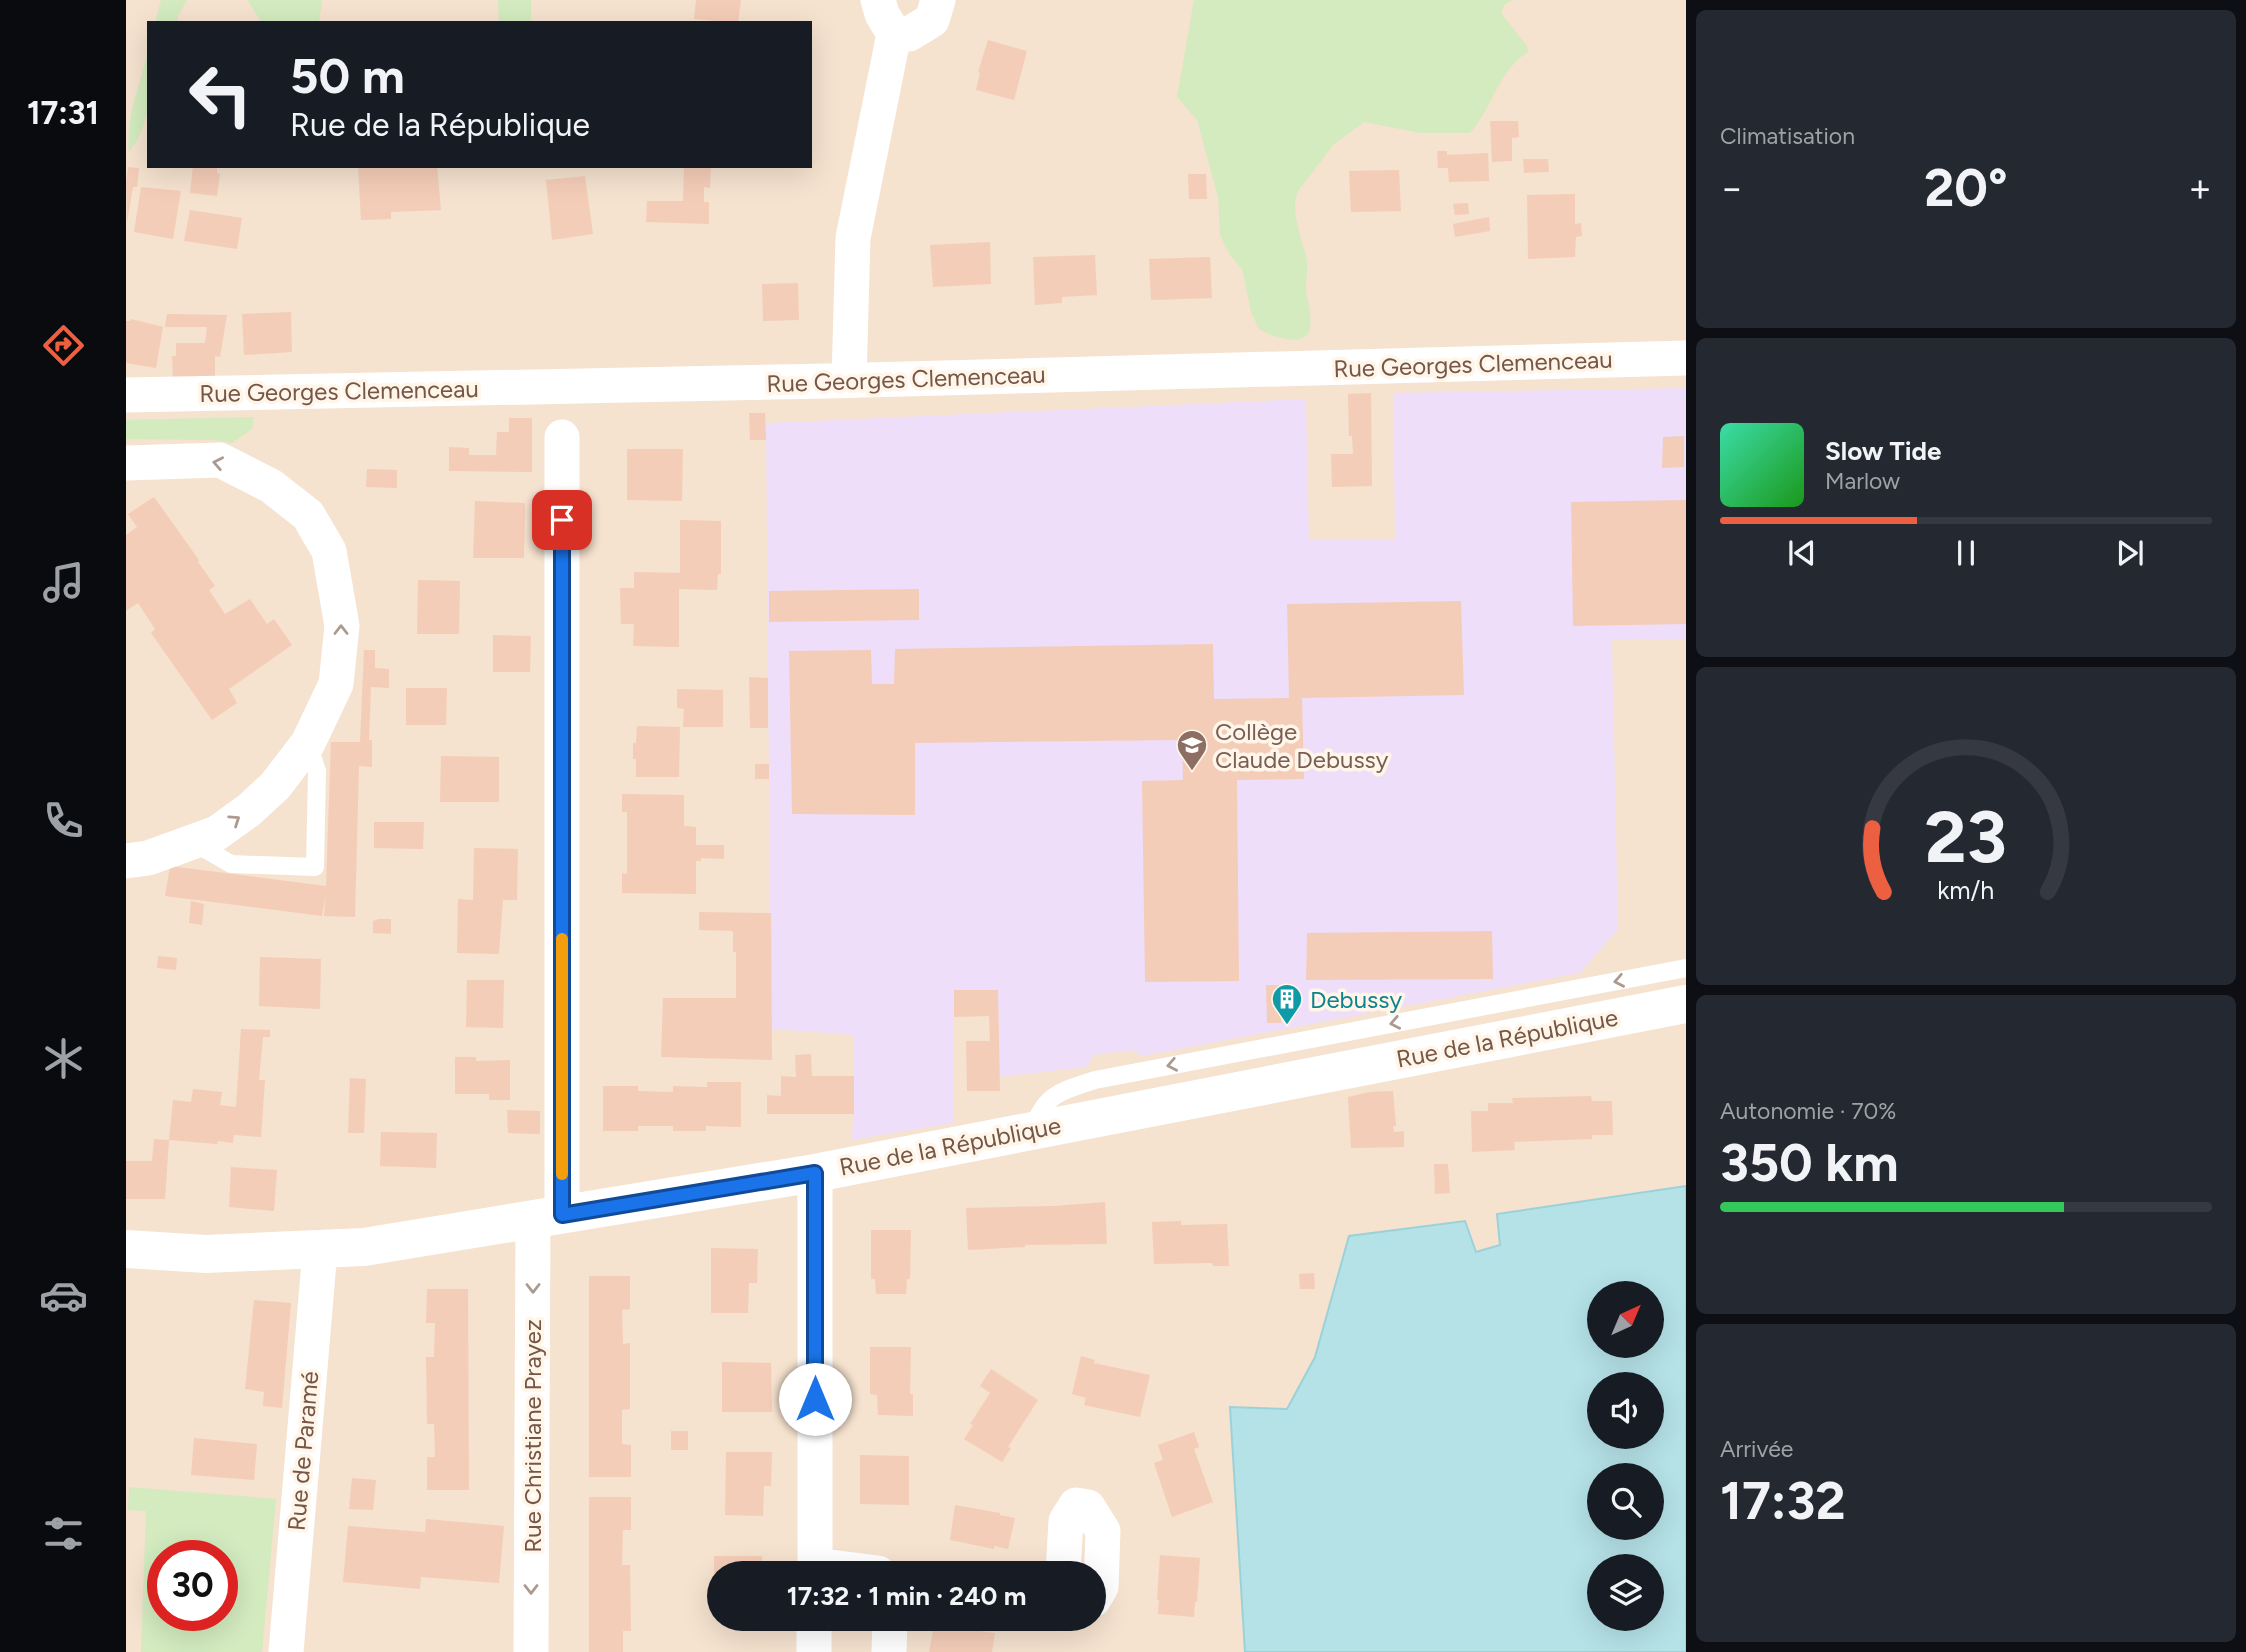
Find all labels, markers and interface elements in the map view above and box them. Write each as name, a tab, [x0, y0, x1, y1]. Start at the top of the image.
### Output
text: 50 m	[290, 46, 405, 105]
icon: left	[175, 49, 266, 140]
text: 17:31	[27, 94, 99, 132]
text: Rue de la République	[290, 106, 590, 144]
text: Climatisation	[1720, 122, 1855, 150]
text: 20°	[1924, 157, 2008, 219]
text: −	[1720, 165, 1744, 211]
text: +	[2188, 165, 2212, 211]
icon: directions	[39, 321, 88, 370]
street label: Rue Georges Clemenceau	[1333, 345, 1613, 383]
street label: Rue Georges Clemenceau	[766, 360, 1046, 398]
street label: Rue Georges Clemenceau	[199, 374, 479, 408]
text: Slow Tide	[1825, 435, 1941, 467]
one-way arrow	[212, 456, 223, 471]
text: Marlow	[1825, 467, 1900, 495]
pin	[532, 490, 592, 550]
icon: arrive	[543, 501, 581, 539]
icon: previous	[1783, 534, 1821, 572]
icon: pause	[1947, 534, 1985, 572]
icon: next	[2111, 534, 2149, 572]
icon: music	[39, 558, 88, 607]
one-way arrow	[333, 624, 349, 634]
place label: Collège Claude Debussy	[1215, 717, 1389, 774]
school or university icon: Collège Claude Debussy	[1175, 728, 1209, 772]
text: 23	[1925, 793, 2007, 880]
icon: phone	[39, 796, 88, 845]
one-way arrow	[227, 815, 240, 828]
text: km/h	[1937, 875, 1995, 905]
one-way arrow	[1613, 972, 1625, 987]
building icon: Debussy	[1270, 982, 1304, 1026]
place label: Debussy	[1310, 985, 1402, 1014]
street label: Rue de la République	[1394, 1002, 1620, 1074]
one-way arrow	[1389, 1015, 1401, 1030]
icon: climate	[39, 1034, 88, 1083]
one-way arrow	[1166, 1057, 1178, 1072]
text: Autonomie · 70%	[1720, 1097, 1896, 1125]
street label: Rue de la République	[837, 1110, 1063, 1182]
text: 350 km	[1720, 1132, 1899, 1194]
icon: car	[39, 1271, 88, 1320]
north arrow	[1587, 1281, 1664, 1358]
map controls	[1587, 1281, 1664, 1631]
one-way arrow	[525, 1283, 541, 1294]
street label: Rue Christiane Prayez	[518, 1319, 547, 1553]
position arrow	[778, 1362, 852, 1436]
street label: Rue de Paramé	[282, 1370, 324, 1532]
button: sound	[1587, 1372, 1664, 1449]
text: Arrivée	[1720, 1435, 1793, 1463]
button: search	[1587, 1463, 1664, 1540]
text: 17:32	[1720, 1470, 1846, 1532]
icon: filters	[39, 1509, 88, 1558]
speed limit sign: 30	[147, 1540, 238, 1631]
button: layers	[1587, 1554, 1664, 1631]
text: 17:32 · 1 min · 240 m	[787, 1580, 1026, 1612]
one-way arrow	[523, 1584, 539, 1595]

